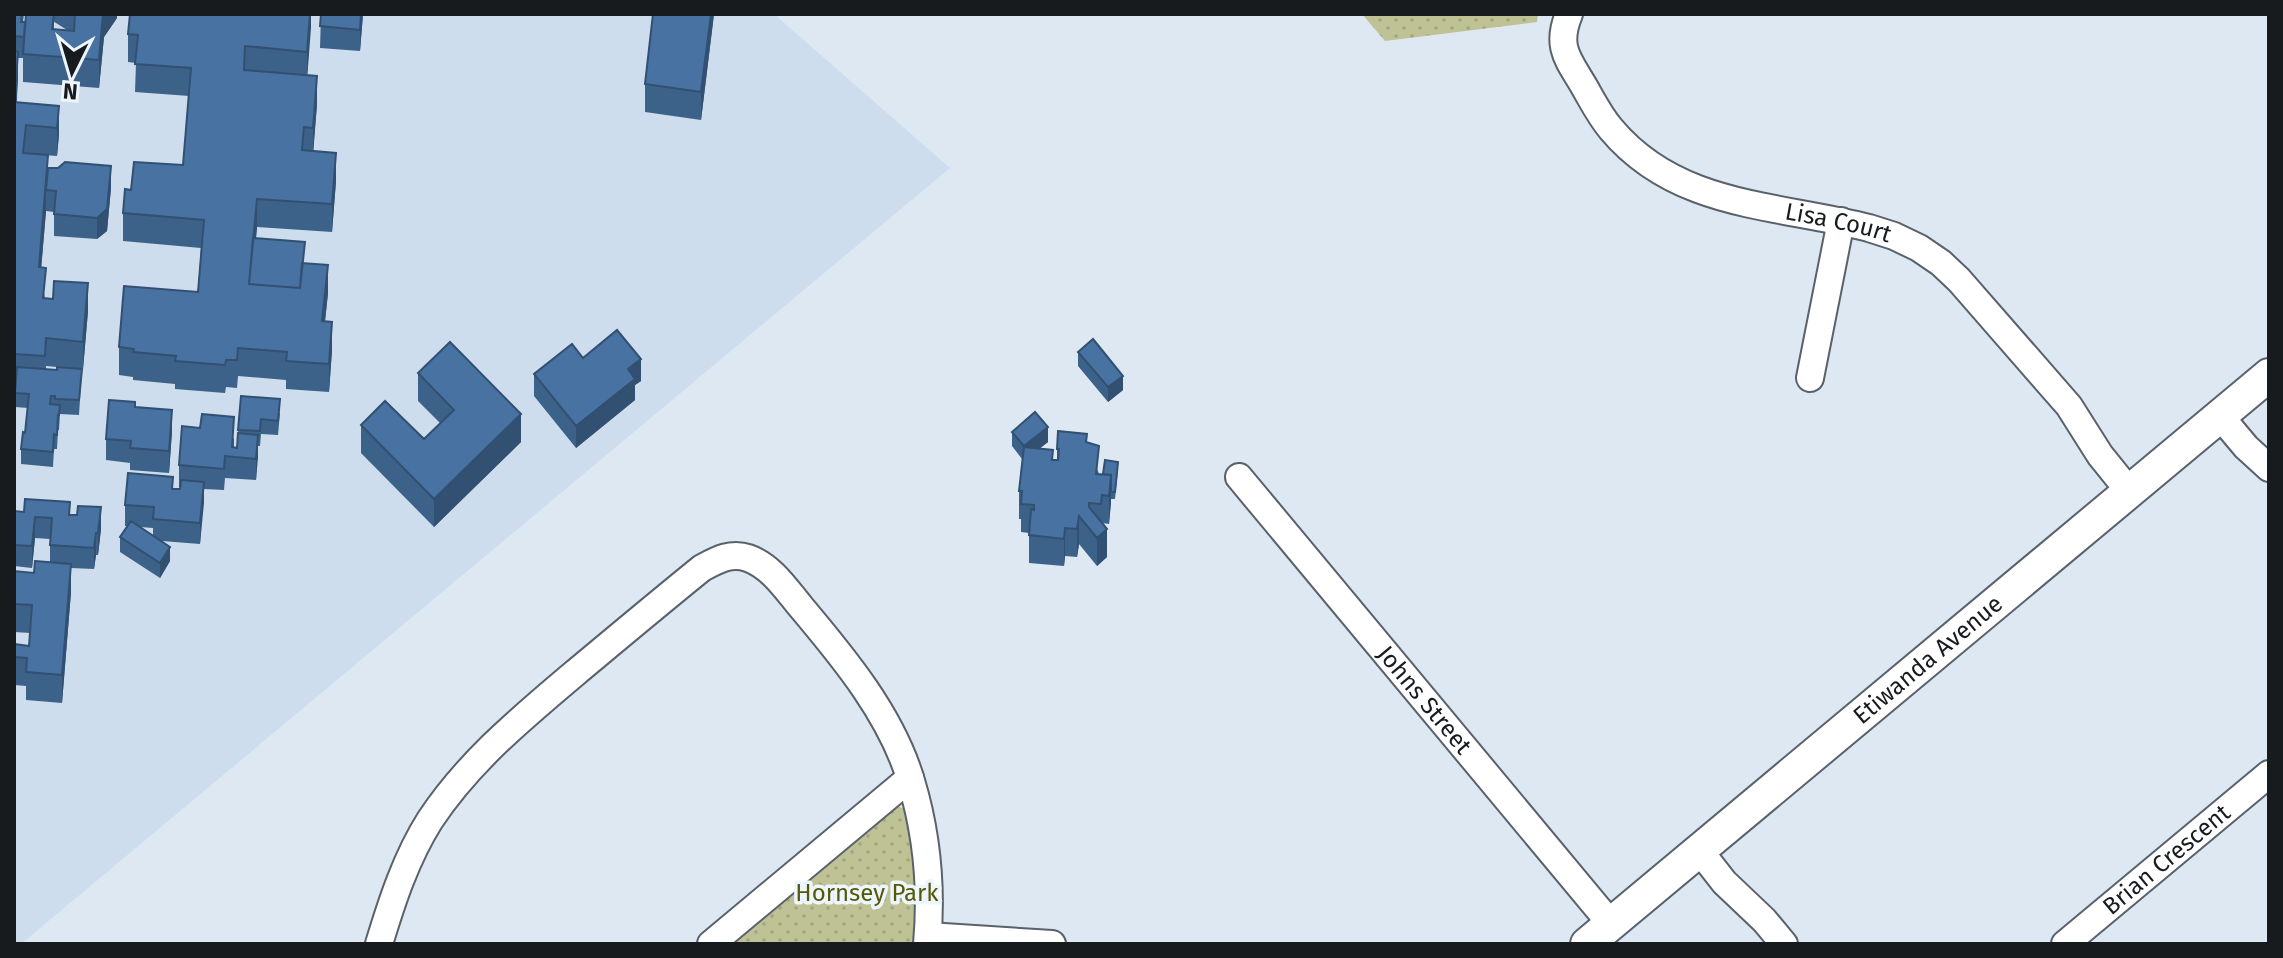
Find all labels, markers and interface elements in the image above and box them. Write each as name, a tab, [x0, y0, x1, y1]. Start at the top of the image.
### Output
north arrow	[32, 32, 112, 112]
text: N	[62, 77, 79, 106]
street label: Lisa Court	[1783, 197, 1895, 248]
street label: Etiwanda Avenue	[1848, 589, 2008, 730]
street label: Johns Street	[1371, 640, 1478, 760]
street label: Brian Crescent	[2097, 798, 2236, 920]
park label: Hornsey Park	[795, 879, 939, 907]

